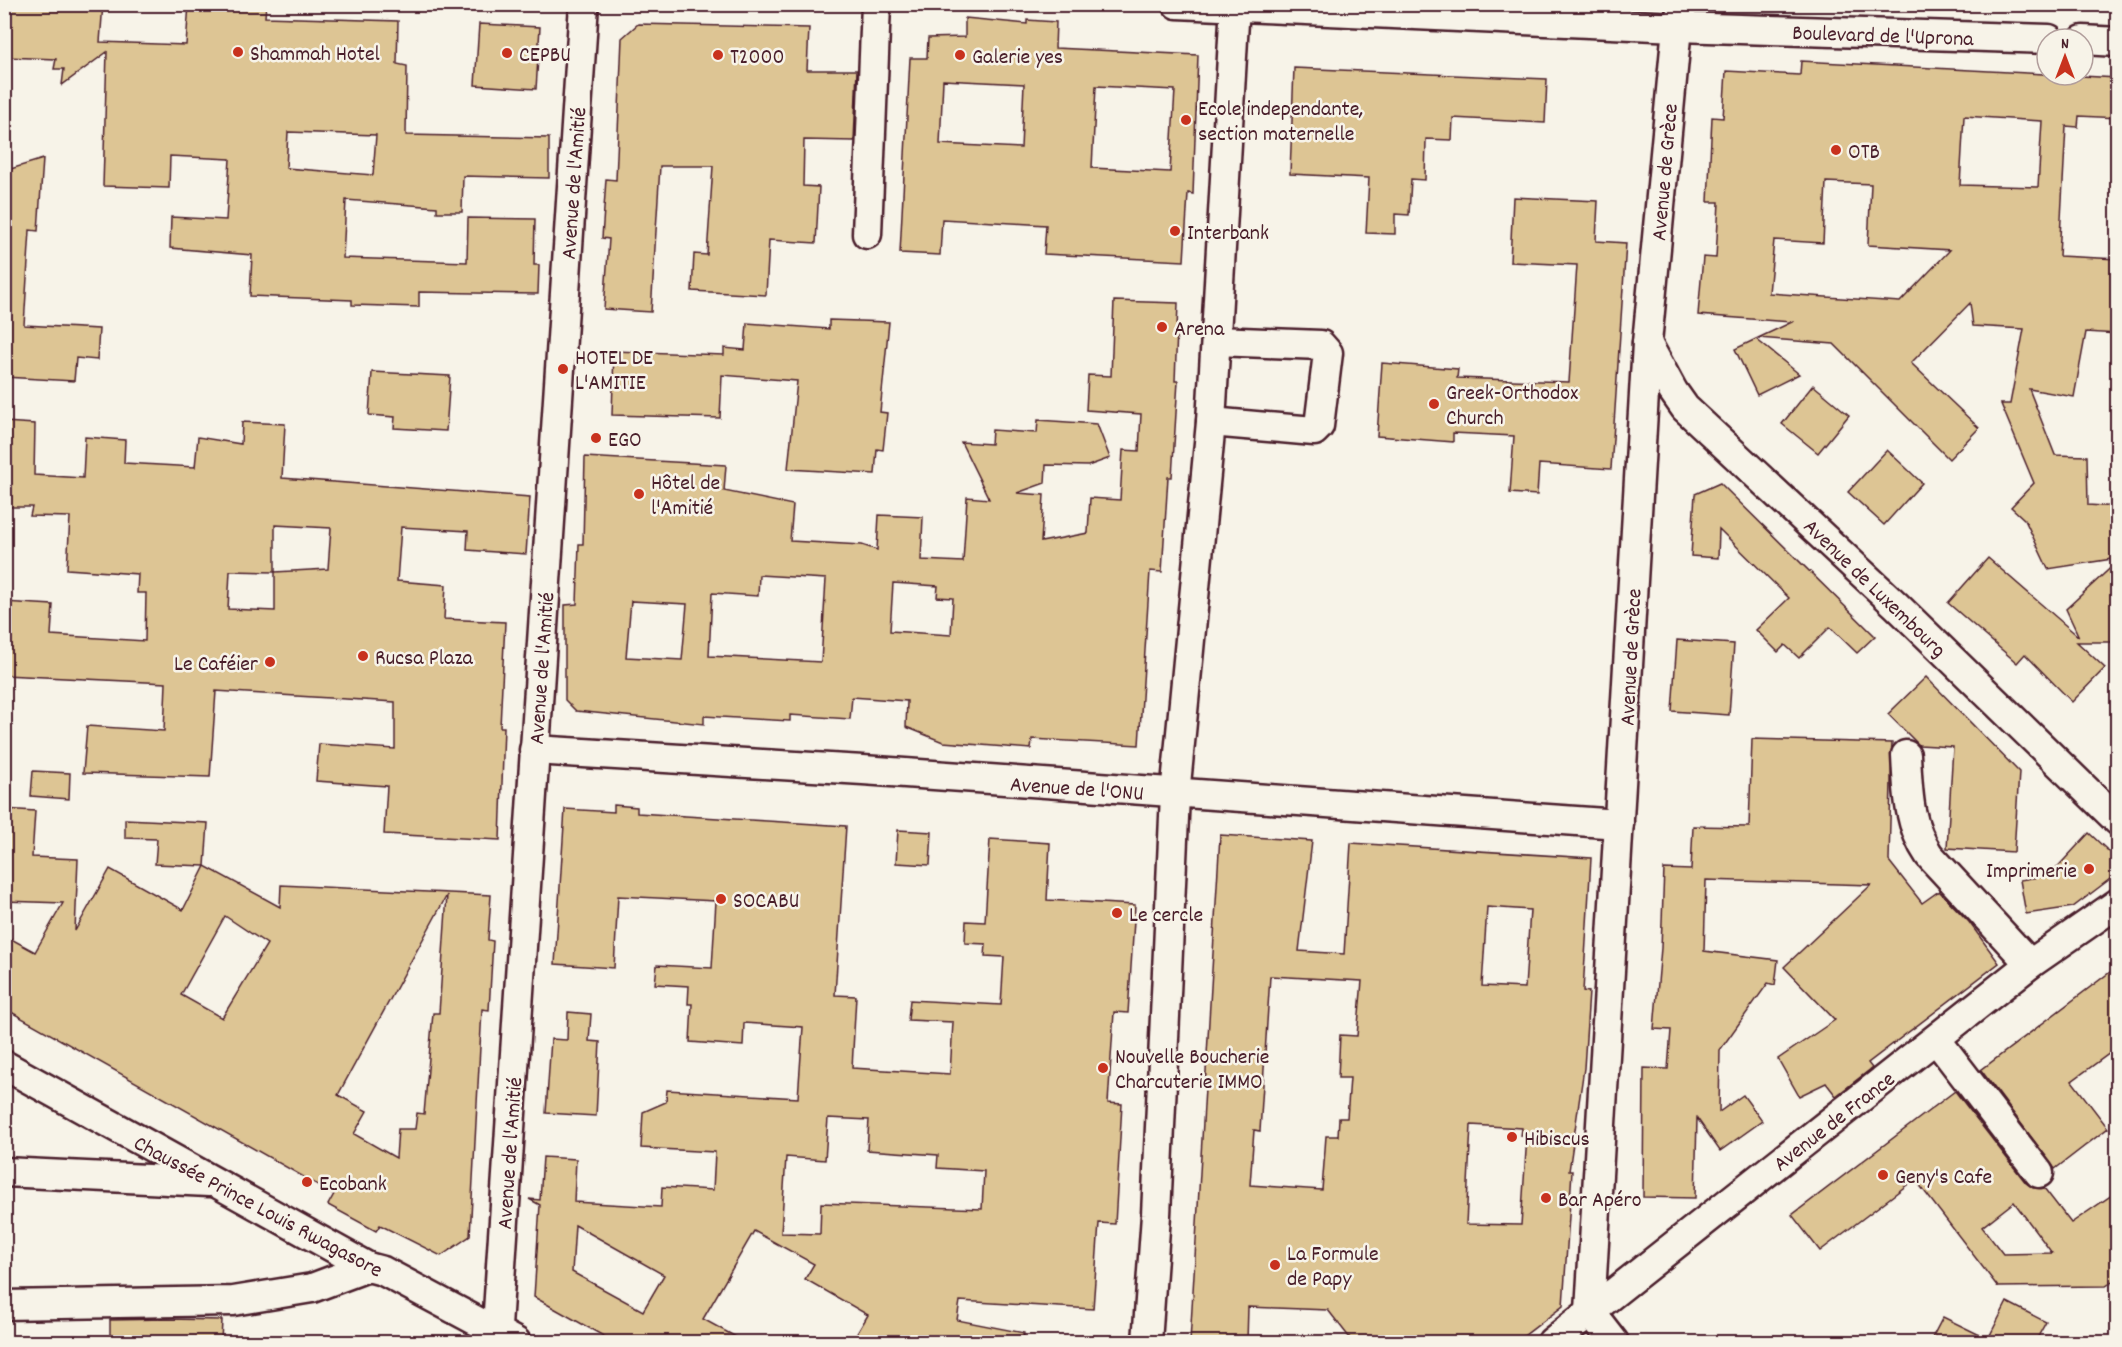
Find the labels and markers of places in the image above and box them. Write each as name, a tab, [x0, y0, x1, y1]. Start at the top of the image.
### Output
place label: Shammah Hotel	[250, 40, 380, 71]
place label: CEPBU	[519, 41, 571, 72]
place label: T2000	[730, 43, 784, 74]
place label: Galerie yes	[972, 43, 1063, 74]
marker: Shammah Hotel	[231, 45, 245, 59]
marker: CEPBU	[500, 46, 514, 60]
marker: T2000	[711, 48, 725, 62]
marker: Galerie yes	[953, 48, 967, 62]
place label: Ecole independante, section maternelle	[1198, 95, 1364, 151]
marker: Ecole independante, section maternelle	[1179, 113, 1193, 127]
place label: OTB	[1848, 138, 1880, 169]
marker: OTB	[1829, 143, 1843, 157]
place label: Interbank	[1187, 219, 1269, 250]
marker: Interbank	[1168, 224, 1182, 238]
place label: Arena	[1174, 315, 1225, 346]
marker: Arena	[1155, 320, 1169, 334]
place label: HOTEL DE L'AMITIE	[575, 344, 653, 400]
marker: HOTEL DE L'AMITIE	[556, 362, 570, 376]
place label: Greek-Orthodox Church	[1446, 379, 1578, 435]
marker: Greek-Orthodox Church	[1427, 397, 1441, 411]
place label: EGO	[608, 426, 642, 457]
marker: EGO	[589, 431, 603, 445]
place label: Hôtel de l'Amitié	[651, 469, 720, 525]
marker: Hôtel de l'Amitié	[632, 487, 646, 501]
place label: Rucsa Plaza	[375, 644, 474, 675]
marker: Rucsa Plaza	[356, 649, 370, 663]
place label: Le Caféier	[174, 650, 259, 681]
marker: Le Caféier	[263, 655, 277, 669]
place label: Imprimerie	[1986, 857, 2077, 888]
marker: Imprimerie	[2082, 862, 2096, 876]
place label: SOCABU	[733, 887, 799, 918]
marker: SOCABU	[714, 892, 728, 906]
place label: Le cercle	[1129, 901, 1203, 932]
marker: Le cercle	[1110, 906, 1124, 920]
place label: Nouvelle Boucherie Charcuterie IMMO	[1115, 1043, 1269, 1099]
marker: Nouvelle Boucherie Charcuterie IMMO	[1096, 1061, 1110, 1075]
place label: Hibiscus	[1524, 1125, 1590, 1156]
marker: Hibiscus	[1505, 1130, 1519, 1144]
place label: Geny's Cafe	[1895, 1163, 1992, 1194]
marker: Geny's Cafe	[1876, 1168, 1890, 1182]
place label: Ecobank	[319, 1170, 387, 1201]
marker: Ecobank	[300, 1175, 314, 1189]
place label: Bar Apéro	[1558, 1186, 1642, 1217]
marker: Bar Apéro	[1539, 1191, 1553, 1205]
place label: La Formule de Papy	[1287, 1240, 1379, 1296]
marker: La Formule de Papy	[1268, 1258, 1282, 1272]

